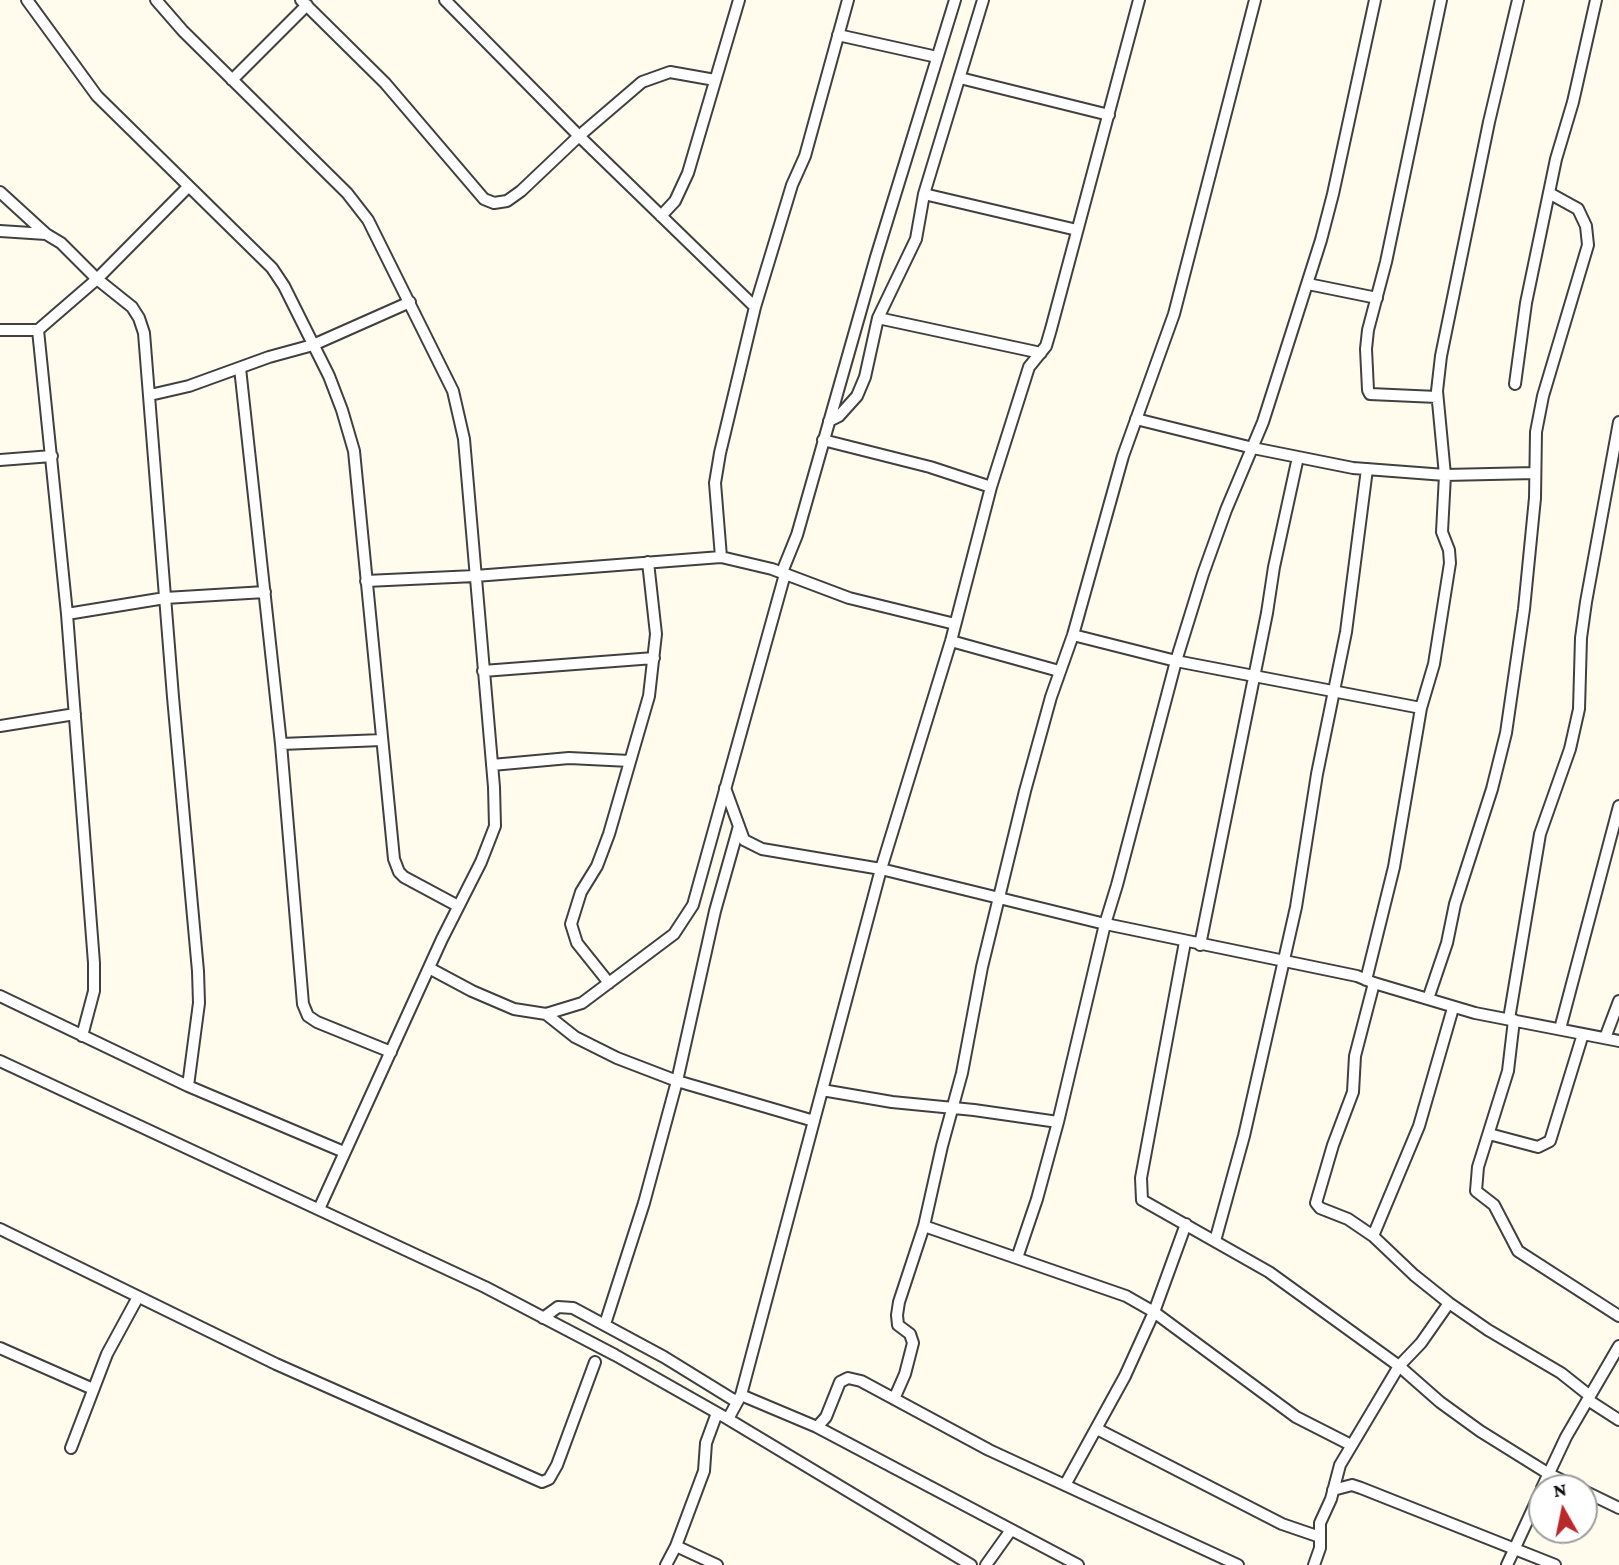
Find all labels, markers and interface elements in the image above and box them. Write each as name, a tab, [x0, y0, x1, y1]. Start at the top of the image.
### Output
north arrow	[1528, 1474, 1598, 1544]
text: N	[1552, 1478, 1568, 1501]

